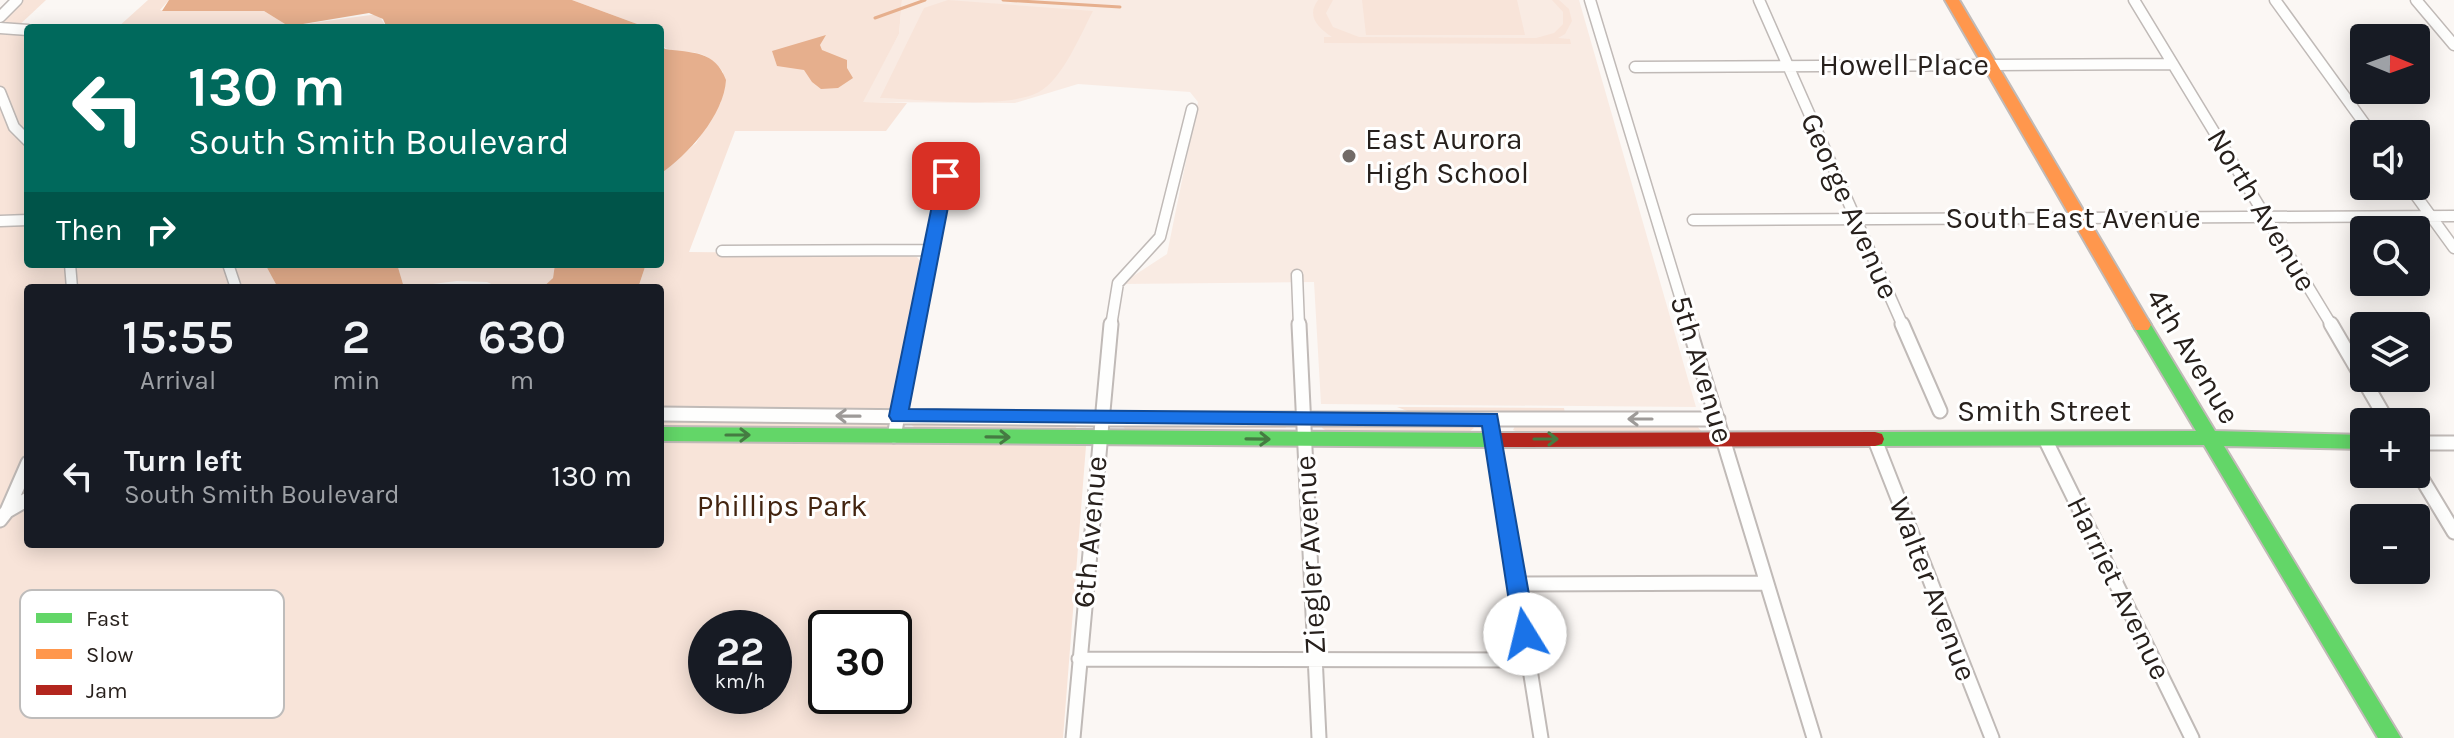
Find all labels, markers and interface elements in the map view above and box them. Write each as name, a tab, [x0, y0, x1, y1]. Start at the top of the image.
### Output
north arrow	[2350, 24, 2430, 104]
map controls	[2350, 24, 2430, 584]
street label: Howell Place	[1819, 47, 1989, 83]
text: 130 m	[188, 54, 346, 119]
icon: left	[56, 56, 160, 160]
street label: George Avenue	[1793, 107, 1907, 305]
button: sound	[2350, 120, 2430, 200]
text: South Smith Boulevard	[188, 121, 570, 163]
place label: East Aurora High School	[1365, 121, 1529, 191]
street label: North Avenue	[2199, 122, 2325, 298]
pin	[912, 142, 980, 210]
marker: East Aurora High School	[1340, 147, 1358, 165]
icon: arrive	[924, 154, 968, 198]
street label: South East Avenue	[1945, 200, 2201, 236]
icon: right	[139, 208, 183, 252]
text: Then	[56, 212, 123, 248]
button: search	[2350, 216, 2430, 296]
street label: 4th Avenue	[2138, 282, 2248, 430]
street label: 5th Avenue	[1663, 291, 1741, 447]
text: 15:55	[122, 309, 234, 365]
text: 2	[342, 309, 371, 365]
text: 630	[478, 309, 566, 365]
button: layers	[2350, 312, 2430, 392]
text: Arrival	[140, 365, 216, 396]
text: min	[332, 365, 380, 396]
text: m	[510, 365, 534, 396]
street label: Smith Street	[1957, 393, 2131, 429]
one-way arrow	[835, 408, 862, 423]
button: +	[2350, 408, 2430, 488]
one-way arrow	[1627, 411, 1654, 427]
one-way arrow	[724, 427, 751, 443]
one-way arrow	[984, 429, 1011, 445]
one-way arrow	[1532, 431, 1559, 447]
one-way arrow	[1244, 432, 1271, 447]
text: Turn left	[124, 443, 242, 479]
icon: left	[56, 454, 100, 498]
street label: Ziegler Avenue	[1287, 454, 1333, 656]
street label: 6th Avenue	[1065, 455, 1115, 609]
text: 130 m	[551, 458, 632, 494]
text: South Smith Boulevard	[124, 479, 400, 510]
park label: Phillips Park	[697, 488, 867, 524]
street label: Harriet Avenue	[2059, 490, 2179, 686]
street label: Walter Avenue	[1881, 492, 1985, 686]
button: −	[2350, 504, 2430, 584]
legend	[20, 590, 284, 718]
position arrow	[1483, 592, 1567, 676]
text: Fast	[86, 606, 129, 632]
speed limit sign: 30	[808, 610, 912, 714]
text: 22	[716, 628, 764, 675]
text: Slow	[86, 642, 133, 668]
text: km/h	[715, 670, 765, 693]
text: Jam	[86, 678, 128, 704]

